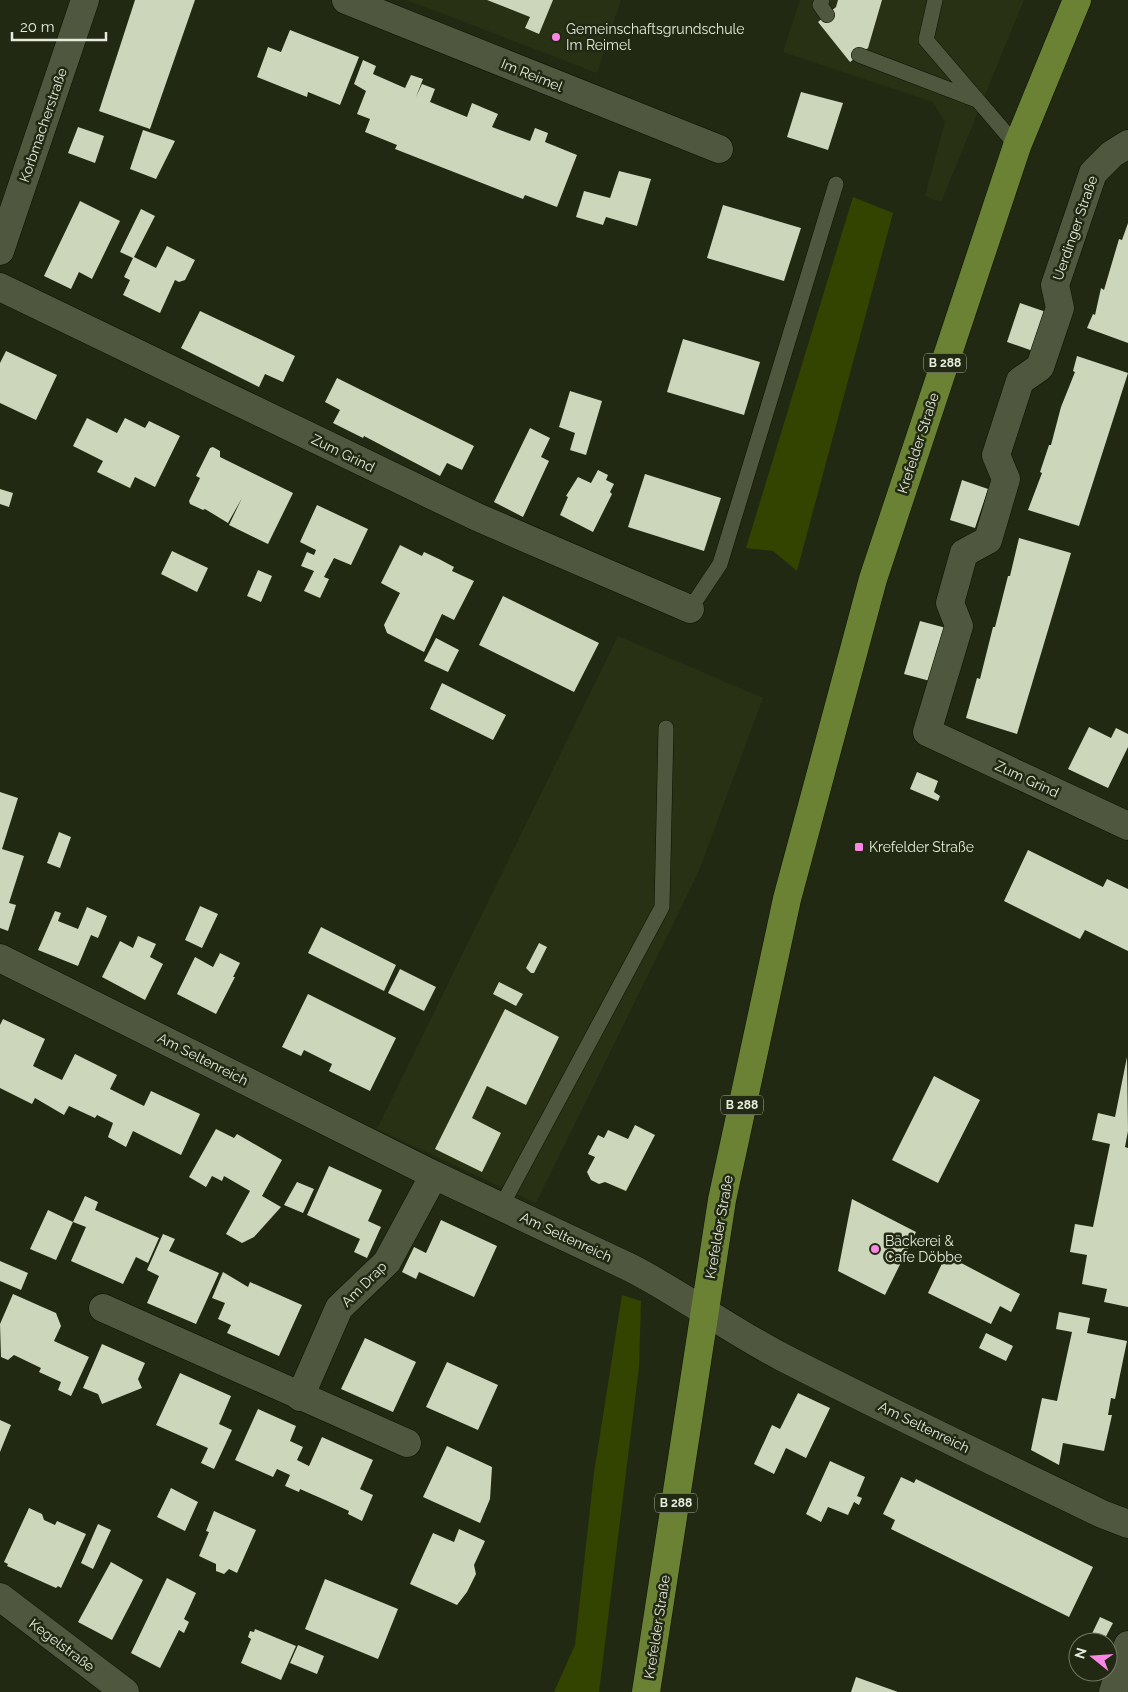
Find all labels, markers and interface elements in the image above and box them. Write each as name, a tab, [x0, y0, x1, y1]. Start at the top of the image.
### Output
scale bar	[12, 10, 106, 42]
text: 20 m	[20, 18, 55, 36]
place label: Gemeinschaftsgrundschule Im Reimel	[566, 21, 745, 53]
marker: Gemeinschaftsgrundschule Im Reimel	[550, 31, 562, 43]
street label: Im Reimel	[499, 55, 565, 95]
street label: Korbmacherstraße	[16, 66, 70, 184]
street label: Uerdinger Straße	[1050, 173, 1100, 283]
road number: B 288	[924, 353, 966, 372]
street label: Krefelder Straße	[894, 391, 942, 495]
street label: Zum Grind	[309, 431, 377, 475]
street label: Zum Grind	[993, 757, 1061, 801]
place label: Krefelder Straße	[869, 839, 974, 855]
marker: Krefelder Straße	[853, 841, 865, 853]
street label: Am Seltenreich	[155, 1029, 251, 1089]
road number: B 288	[721, 1096, 763, 1114]
street label: Krefelder Straße	[702, 1174, 736, 1280]
street label: Am Seltenreich	[518, 1209, 614, 1265]
place label: Bäckerei & Cafe Döbbe	[885, 1233, 962, 1265]
marker: Bäckerei & Cafe Döbbe	[869, 1243, 881, 1255]
street label: Am Drap	[338, 1258, 390, 1310]
street label: Am Seltenreich	[876, 1398, 972, 1456]
road number: B 288	[655, 1494, 697, 1512]
street label: Krefelder Straße	[641, 1574, 673, 1680]
street label: Kegelstraße	[26, 1615, 98, 1675]
north arrow	[1068, 1632, 1118, 1682]
text: N	[1071, 1646, 1090, 1661]

